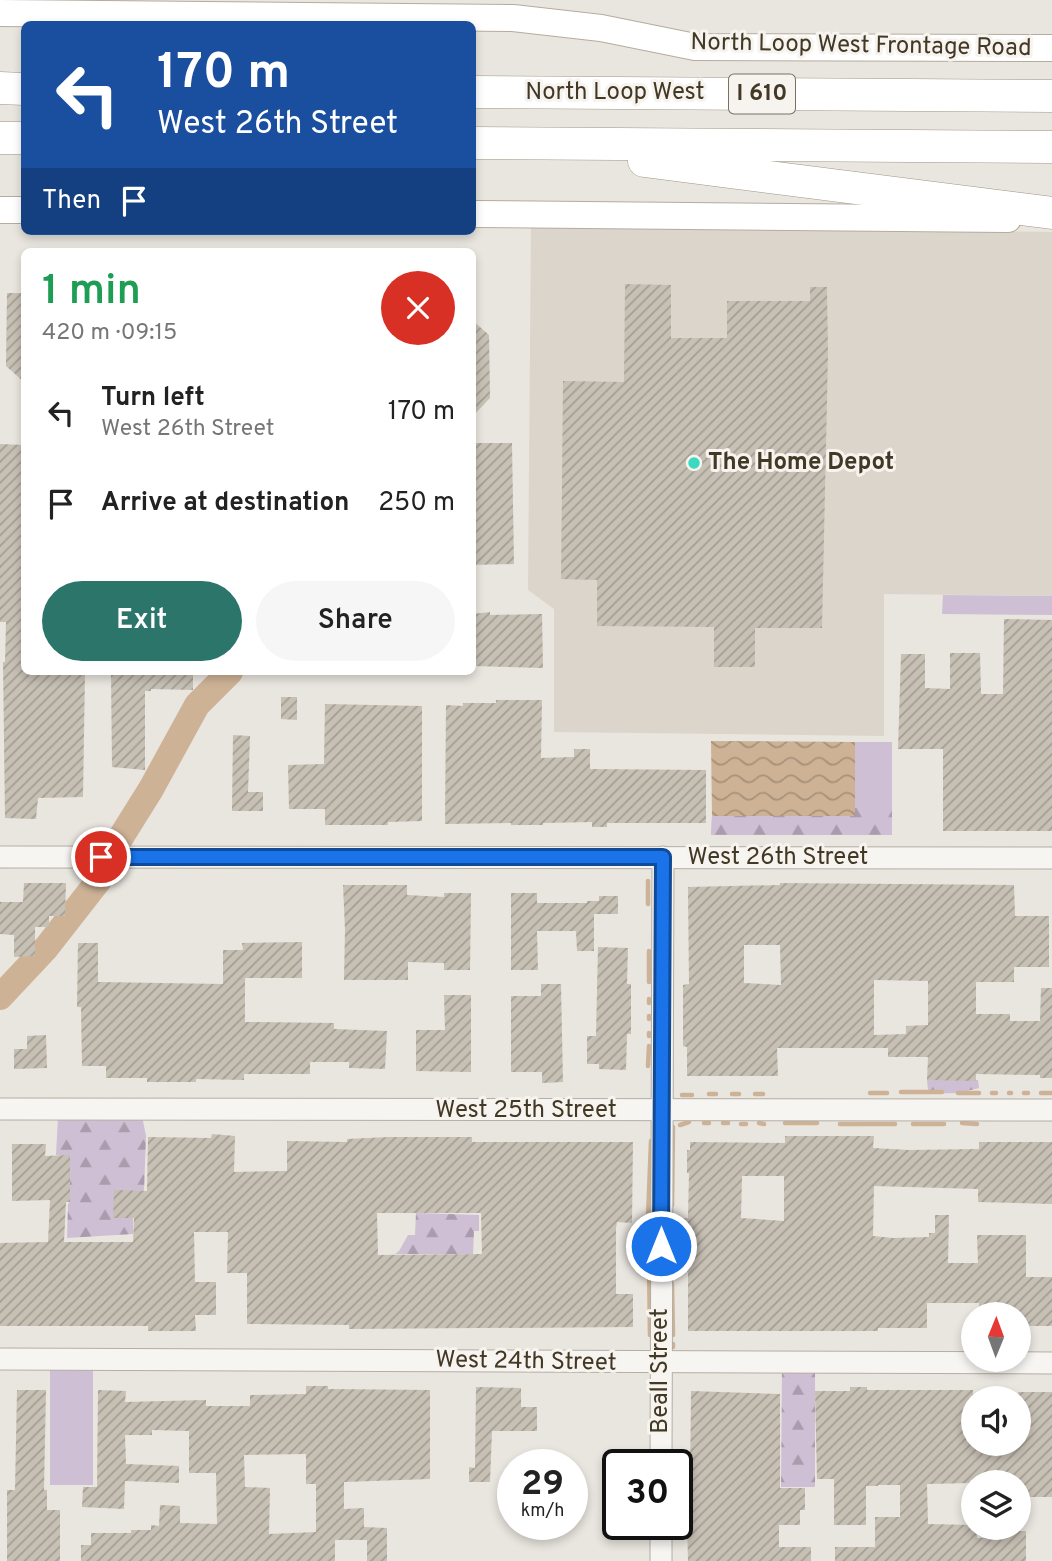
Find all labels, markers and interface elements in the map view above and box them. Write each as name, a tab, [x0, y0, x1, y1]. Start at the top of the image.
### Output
street label: North Loop West Frontage Road	[690, 28, 1032, 64]
text: 170 m	[157, 44, 290, 106]
icon: left	[42, 49, 133, 140]
road number: I 610	[729, 74, 795, 114]
street label: North Loop West	[525, 78, 705, 108]
text: West 26th Street	[157, 105, 398, 145]
icon: arrive	[115, 182, 153, 220]
text: Then	[42, 185, 101, 218]
text: 1 min	[42, 266, 141, 319]
button: close	[381, 271, 455, 345]
text: 420 m · 09:15	[42, 319, 177, 348]
text: Turn left	[101, 382, 205, 415]
icon: left	[42, 394, 80, 432]
text: 170 m	[388, 396, 455, 429]
text: West 26th Street	[101, 415, 274, 444]
place label: The Home Depot	[708, 448, 894, 478]
marker: The Home Depot	[686, 455, 702, 471]
icon: arrive	[42, 485, 80, 523]
text: Arrive at destination	[101, 487, 349, 520]
text: 250 m	[378, 487, 455, 520]
button: Exit	[42, 581, 242, 661]
button: Share	[256, 581, 455, 661]
pin	[71, 827, 131, 887]
icon: arrive	[82, 838, 120, 876]
street label: West 26th Street	[688, 843, 868, 873]
street label: West 25th Street	[435, 1096, 617, 1126]
position arrow	[624, 1209, 698, 1283]
north arrow	[961, 1302, 1031, 1372]
map controls	[961, 1302, 1031, 1540]
street label: Beall Street	[646, 1308, 676, 1434]
street label: West 24th Street	[435, 1345, 617, 1379]
button: sound	[961, 1386, 1031, 1456]
speed limit sign: 30	[602, 1449, 693, 1540]
text: 29	[521, 1463, 564, 1507]
button: layers	[961, 1470, 1031, 1540]
text: km/h	[521, 1500, 564, 1523]

